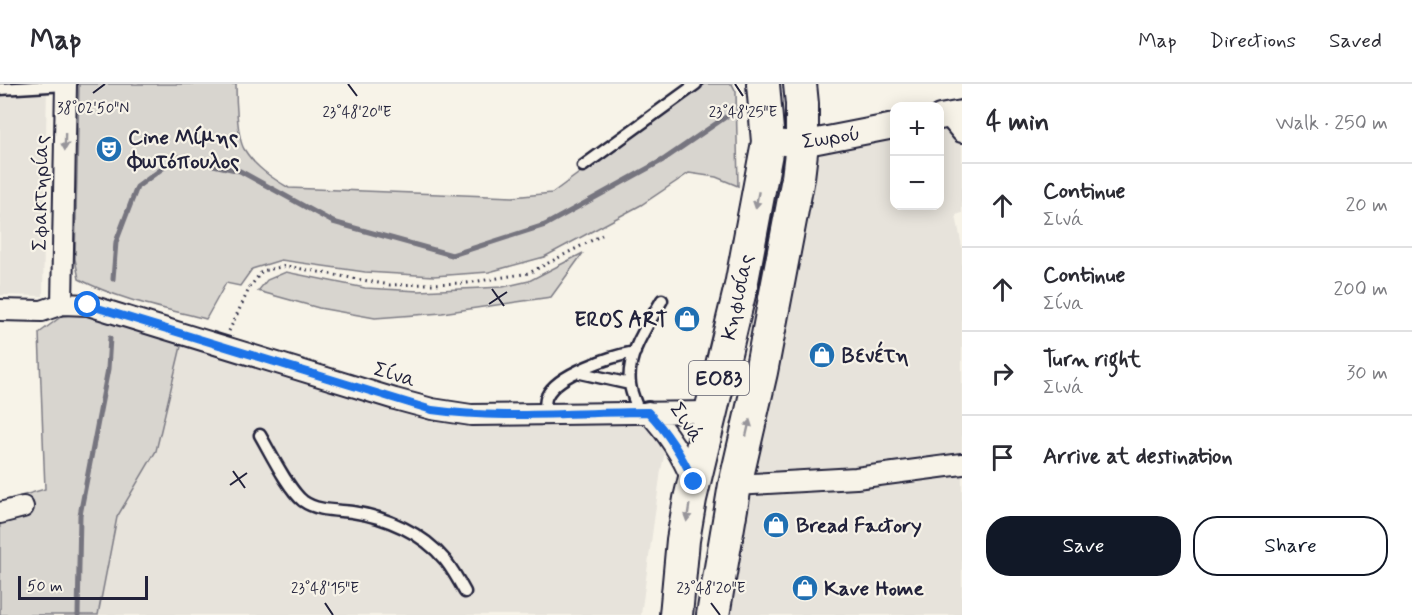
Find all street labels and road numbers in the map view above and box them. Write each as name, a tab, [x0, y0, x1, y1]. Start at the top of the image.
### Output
street label: Σωρού	[800, 120, 862, 156]
street label: Σφακτηρίας	[26, 135, 56, 251]
street label: Κηφισίας	[715, 252, 761, 343]
street label: Σίνα	[370, 355, 419, 395]
road number: ΕΟ83	[689, 361, 749, 395]
street label: Σινά	[663, 397, 710, 448]

